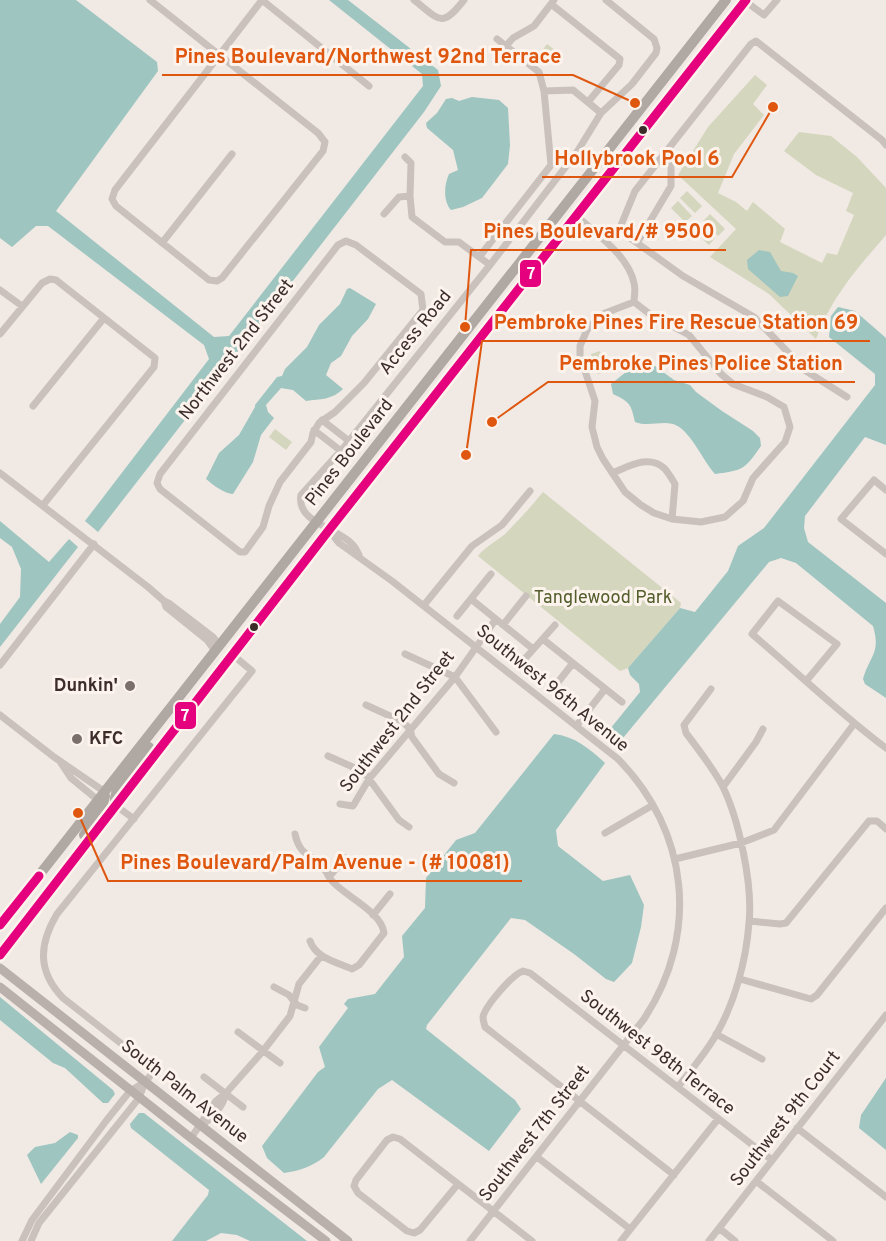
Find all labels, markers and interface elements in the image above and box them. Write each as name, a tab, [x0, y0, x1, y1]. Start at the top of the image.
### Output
callout: Pines Boulevard/Northwest 92nd Terrace	[162, 37, 573, 75]
text: Pines Boulevard/Northwest 92nd Terrace	[175, 45, 561, 71]
unlabelled marker	[637, 124, 649, 136]
callout: Hollybrook Pool 6	[542, 139, 732, 177]
text: Hollybrook Pool 6	[554, 147, 720, 173]
callout: Pines Boulevard/# 9500	[471, 212, 726, 250]
text: Pines Boulevard/# 9500	[483, 220, 715, 246]
line badge: 7	[519, 259, 542, 288]
text: 7	[527, 265, 535, 285]
street label: Northwest 2nd Street	[175, 275, 299, 425]
street label: Access Road	[375, 286, 457, 380]
callout: Pembroke Pines Fire Rescue Station 69	[482, 303, 870, 341]
text: Pembroke Pines Fire Rescue Station 69	[494, 311, 858, 337]
callout: Pembroke Pines Police Station	[548, 344, 855, 382]
text: Pembroke Pines Police Station	[559, 352, 843, 378]
street label: Pines Boulevard	[301, 395, 399, 511]
park label: Tanglewood Park	[534, 587, 672, 610]
street label: Southwest 96th Avenue	[471, 620, 633, 758]
unlabelled marker	[248, 621, 260, 633]
street label: Southwest 2nd Street	[335, 646, 461, 798]
place label: Dunkin'	[54, 675, 118, 698]
marker: Dunkin'	[123, 679, 137, 693]
line badge: 7	[174, 701, 197, 730]
text: 7	[181, 707, 189, 727]
place label: KFC	[89, 728, 123, 751]
marker: KFC	[70, 732, 84, 746]
callout: Pines Boulevard/Palm Avenue - (# 10081)	[108, 843, 522, 881]
text: Pines Boulevard/Palm Avenue - (# 10081)	[120, 851, 510, 877]
street label: Southwest 98th Terrace	[575, 985, 739, 1121]
street label: South Palm Avenue	[116, 1035, 252, 1149]
street label: Southwest 9th Court	[726, 1046, 846, 1192]
street label: Southwest 7th Street	[475, 1061, 595, 1207]

